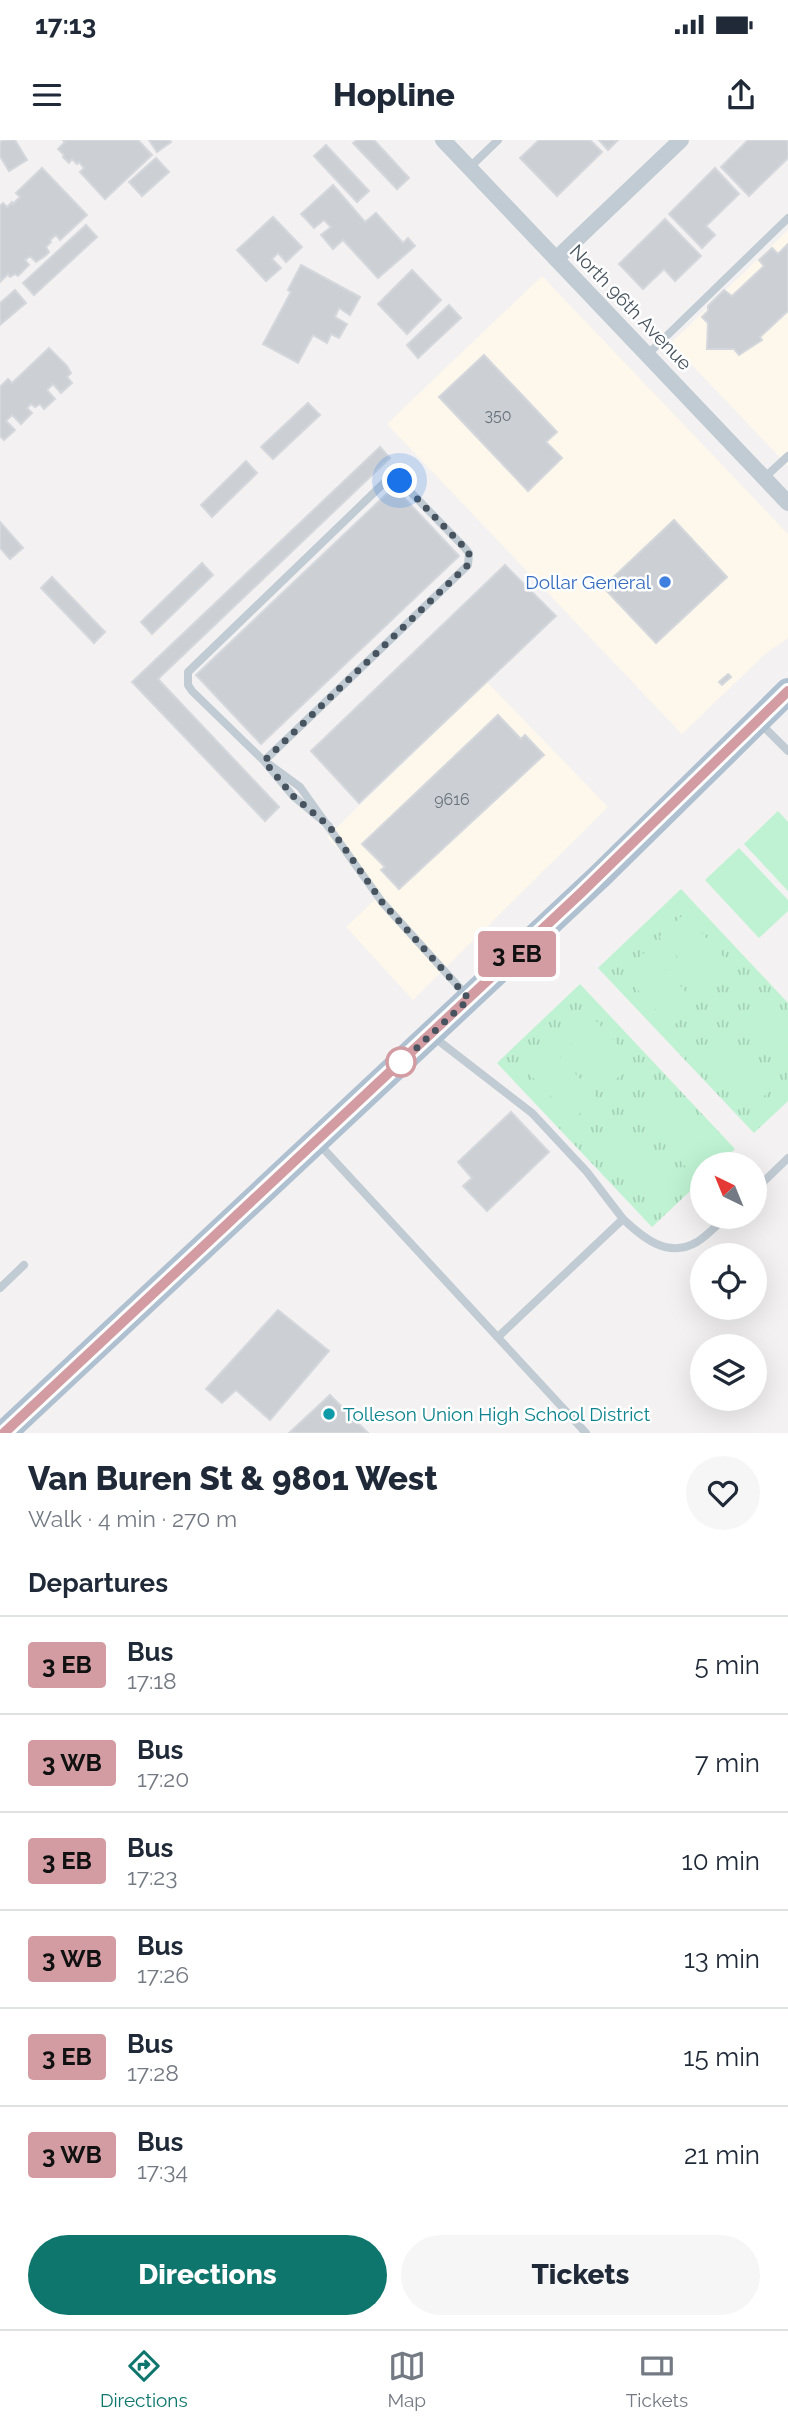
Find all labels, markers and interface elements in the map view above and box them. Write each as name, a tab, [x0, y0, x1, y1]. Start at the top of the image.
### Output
text: 17:13	[35, 10, 96, 40]
icon: menu	[28, 76, 66, 114]
text: Hopline	[333, 76, 455, 113]
icon: share	[722, 76, 760, 114]
street label: North 96th Avenue	[566, 240, 696, 374]
house number: 350	[484, 406, 512, 425]
your location	[382, 463, 417, 498]
place label: Dollar General	[525, 571, 652, 593]
marker: Dollar General	[657, 574, 673, 590]
house number: 9616	[434, 790, 470, 809]
line badge: 3 EB	[468, 931, 566, 977]
text: 3 EB	[492, 939, 542, 968]
unlabelled marker	[386, 1047, 416, 1077]
north arrow	[690, 1152, 766, 1228]
map controls	[690, 1152, 767, 1411]
button: locate	[690, 1243, 767, 1320]
button: layers	[690, 1334, 767, 1411]
place label: Tolleson Union High School District	[343, 1403, 651, 1425]
marker: Tolleson Union High School District	[321, 1406, 337, 1422]
button: heart	[686, 1456, 760, 1530]
text: Van Buren St & 9801 West	[28, 1459, 437, 1498]
text: Walk · 4 min · 270 m	[28, 1505, 237, 1532]
text: Departures	[28, 1568, 168, 1598]
text: Bus	[127, 1637, 173, 1667]
text: 3 EB	[42, 1650, 92, 1679]
text: 5 min	[694, 1650, 760, 1680]
text: 17:18	[127, 1667, 177, 1694]
text: Bus	[137, 1735, 183, 1765]
text: 3 WB	[42, 1748, 102, 1777]
text: 7 min	[695, 1748, 760, 1778]
text: 17:20	[137, 1765, 189, 1792]
text: Bus	[127, 1833, 173, 1863]
text: 3 EB	[42, 1846, 92, 1875]
text: 10 min	[682, 1846, 760, 1876]
text: 17:23	[127, 1863, 178, 1890]
text: Bus	[137, 1931, 183, 1961]
text: 3 WB	[42, 1944, 102, 1973]
text: 13 min	[684, 1944, 760, 1974]
text: 17:26	[137, 1961, 189, 1988]
text: Bus	[127, 2029, 173, 2059]
text: 3 EB	[42, 2042, 92, 2071]
text: 15 min	[683, 2042, 760, 2072]
text: 17:28	[127, 2059, 179, 2086]
text: Bus	[137, 2127, 183, 2157]
text: 3 WB	[42, 2140, 102, 2169]
text: 21 min	[684, 2140, 760, 2170]
text: 17:34	[137, 2157, 188, 2184]
button: Directions	[28, 2235, 387, 2315]
button: Tickets	[401, 2235, 760, 2315]
tab: Directions	[100, 2347, 188, 2411]
tab: Map	[387, 2347, 426, 2411]
tab: Tickets	[626, 2347, 688, 2411]

